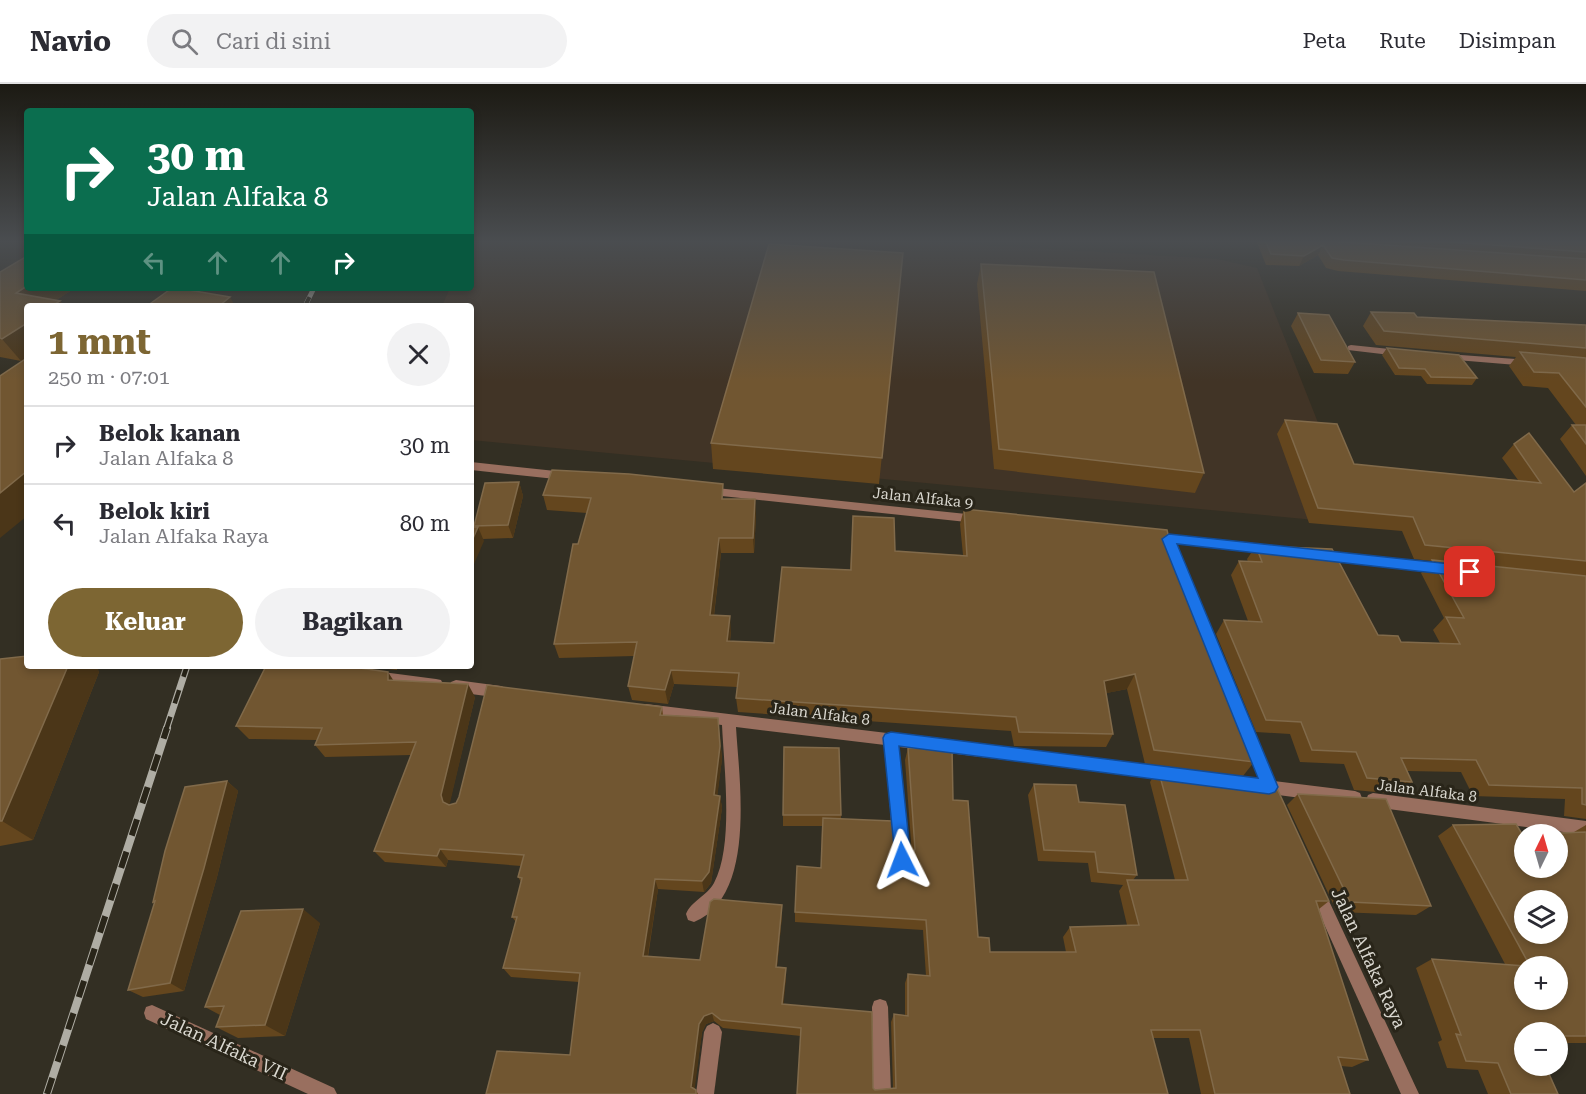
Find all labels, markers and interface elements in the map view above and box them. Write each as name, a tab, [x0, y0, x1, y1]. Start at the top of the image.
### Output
search box	[147, 14, 567, 68]
text: Navio	[30, 25, 111, 58]
icon: search	[168, 25, 201, 58]
text: Cari di sini	[216, 29, 331, 54]
text: Peta	[1303, 29, 1346, 53]
text: Rute	[1379, 29, 1426, 53]
text: Disimpan	[1459, 29, 1556, 53]
text: 30 m	[147, 131, 245, 180]
icon: right	[48, 132, 126, 210]
text: Jalan Alfaka 8	[147, 181, 329, 213]
icon: left	[138, 246, 171, 279]
icon: ahead	[201, 246, 234, 279]
icon: ahead	[264, 246, 297, 279]
icon: right	[327, 246, 360, 279]
text: 1 mnt	[48, 321, 151, 363]
button: close	[387, 323, 450, 386]
text: 250 m · 07:01	[48, 365, 170, 389]
text: Belok kanan	[99, 421, 240, 446]
icon: right	[48, 429, 81, 462]
text: 30 m	[400, 433, 450, 458]
text: Jalan Alfaka 8	[99, 446, 234, 470]
street label: Jalan Alfaka 9	[872, 484, 974, 512]
text: Belok kiri	[99, 499, 210, 524]
icon: left	[48, 507, 81, 540]
text: 80 m	[400, 511, 450, 536]
text: Jalan Alfaka Raya	[99, 524, 269, 548]
pin	[1444, 546, 1495, 597]
icon: arrive	[1453, 555, 1486, 588]
button: Keluar	[48, 588, 243, 657]
button: Bagikan	[255, 588, 450, 657]
street label: Jalan Alfaka 8	[769, 699, 871, 729]
street label: Jalan Alfaka 8	[1376, 776, 1478, 806]
north arrow	[1514, 824, 1568, 878]
map controls	[1514, 824, 1568, 1076]
position arrow	[870, 828, 934, 892]
street label: Jalan Alfaka Raya	[1327, 884, 1411, 1032]
button: layers	[1514, 890, 1568, 944]
button: +	[1514, 956, 1568, 1010]
street label: Jalan Alfaka VII	[157, 1008, 291, 1084]
button: −	[1514, 1022, 1568, 1076]

